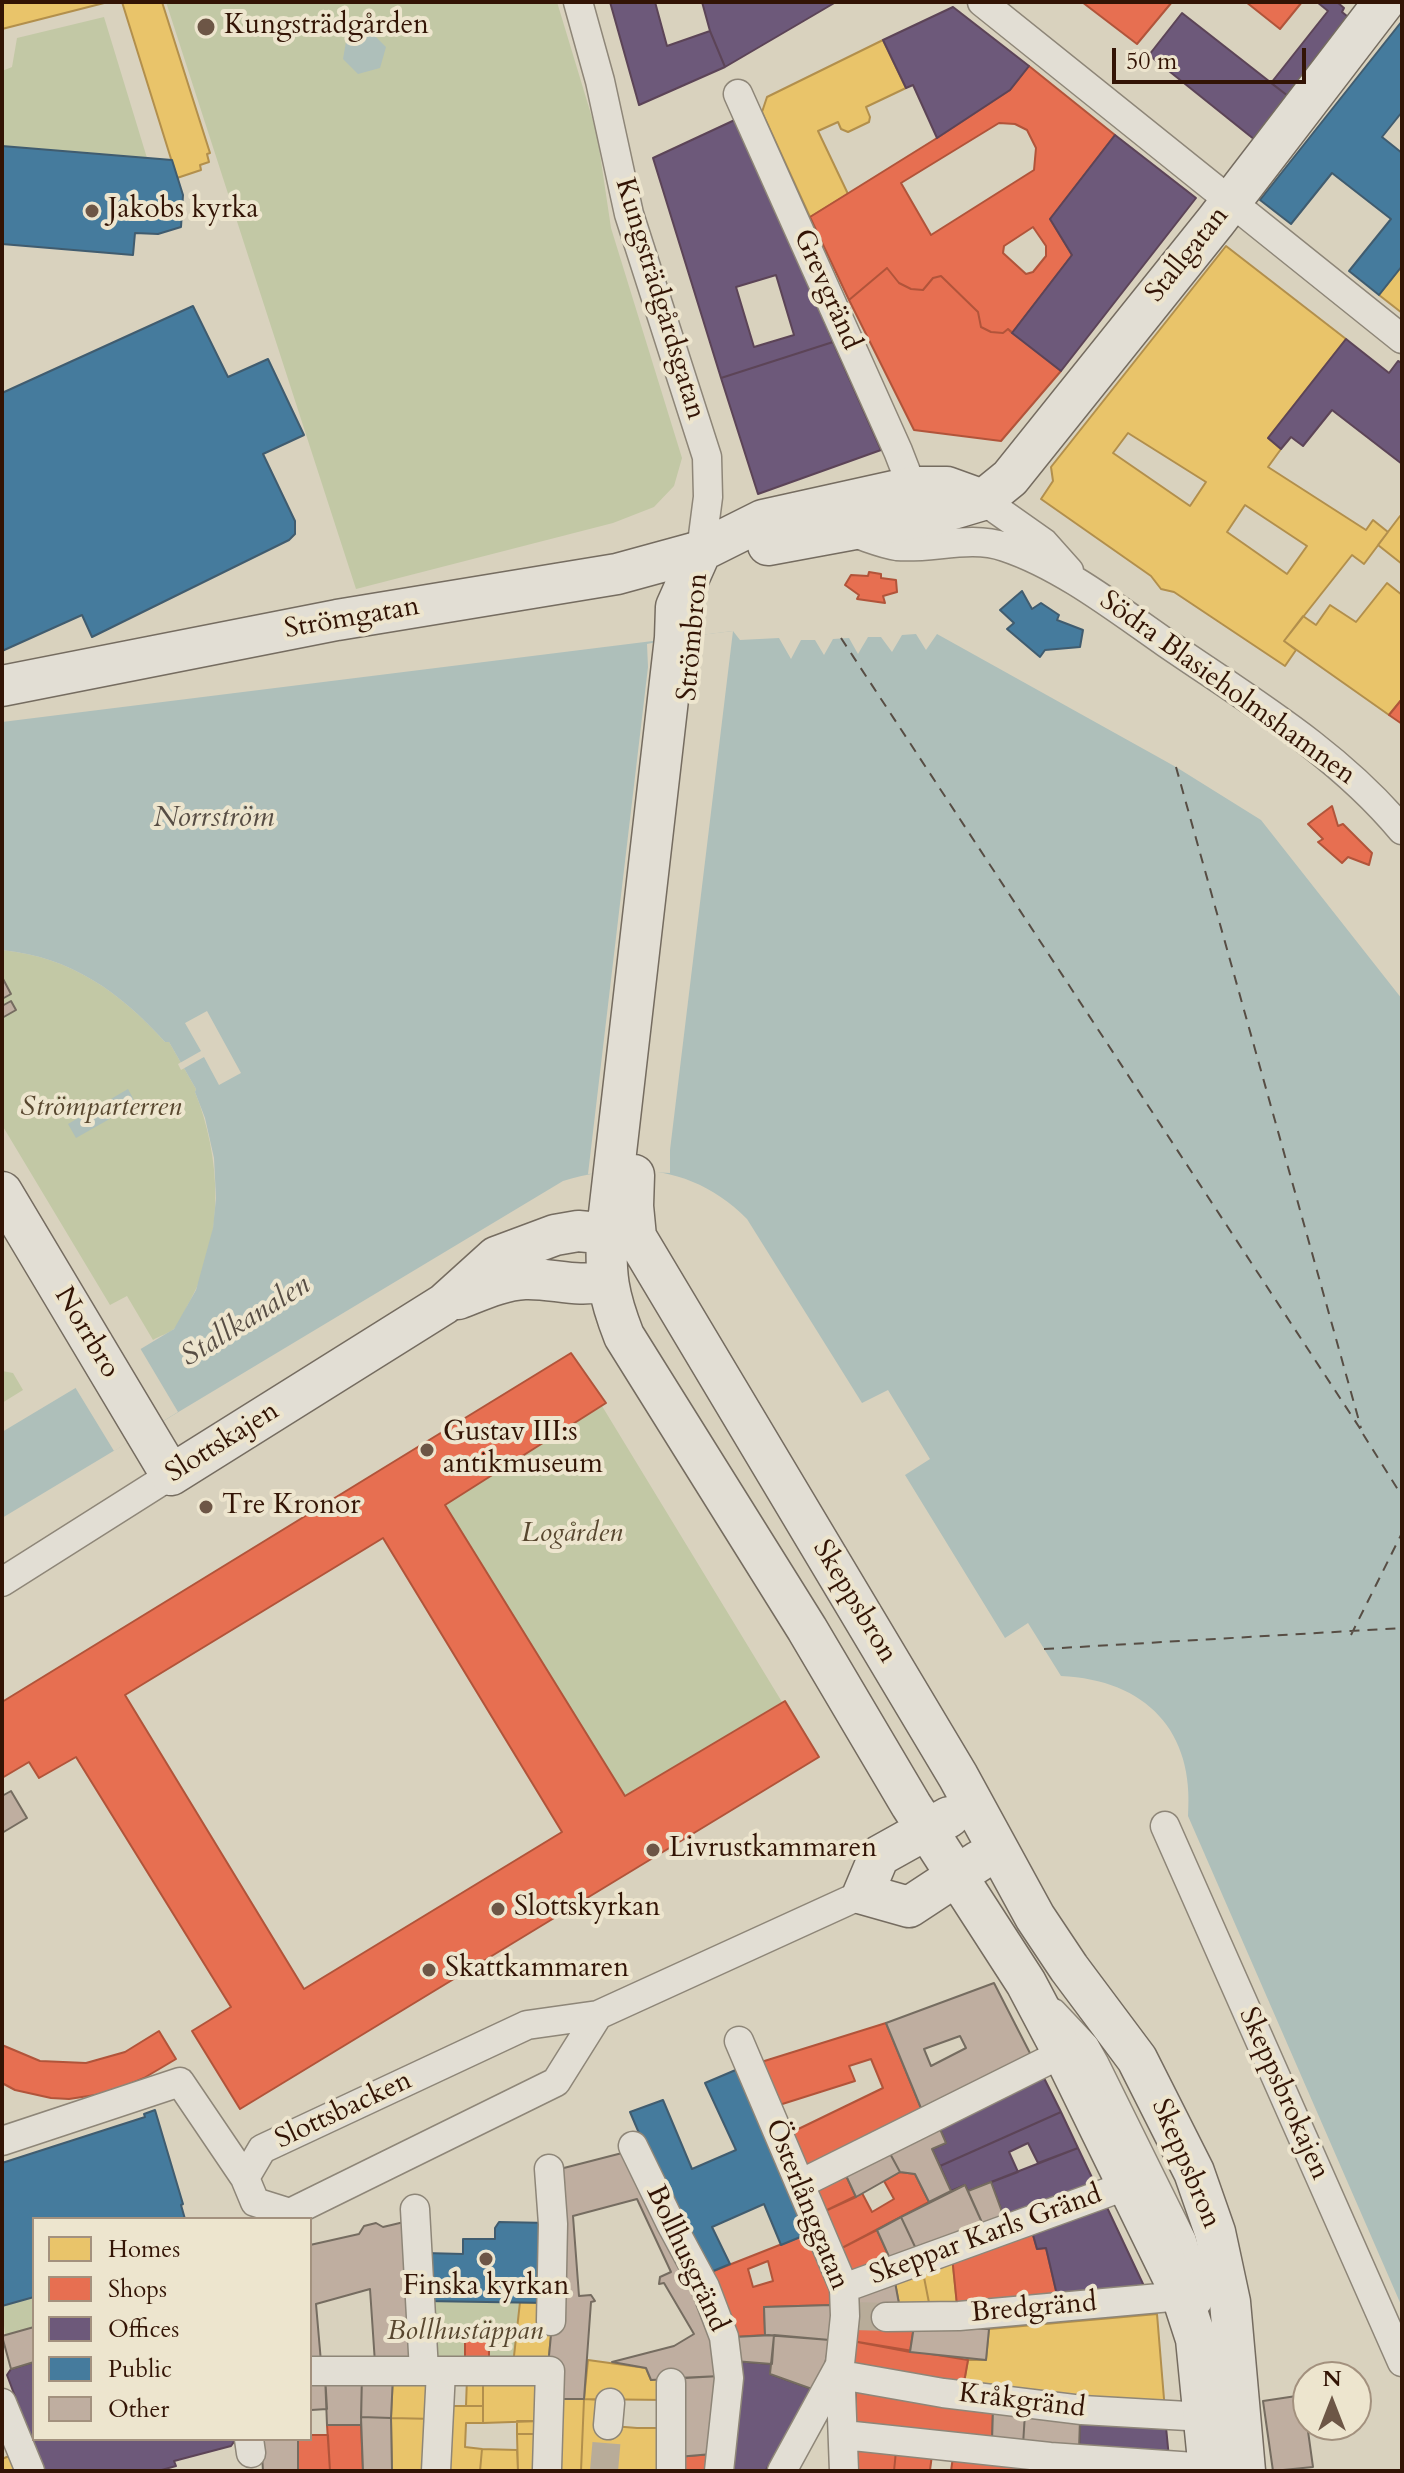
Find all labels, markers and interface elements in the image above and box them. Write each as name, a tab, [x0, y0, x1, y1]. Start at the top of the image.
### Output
place label: Kungsträdgården	[224, 10, 429, 44]
marker: Kungsträdgården	[195, 16, 217, 38]
scale bar	[1116, 32, 1310, 82]
text: 50 m	[1126, 45, 1177, 78]
street label: Kungsträdgårdsgatan	[606, 174, 712, 424]
place label: Jakobs kyrka	[108, 194, 259, 228]
street label: Stallgatan	[1139, 200, 1237, 310]
marker: Jakobs kyrka	[83, 202, 101, 220]
street label: Grevgränd	[785, 225, 867, 355]
street label: Strömbron	[672, 572, 716, 702]
street label: Södra Blasieholmshamnen	[1092, 585, 1362, 793]
street label: Strömgatan	[282, 591, 422, 647]
water label: Norrström	[154, 801, 274, 837]
park label: Strömparterren	[20, 1092, 182, 1126]
water label: Stallkanalen	[175, 1268, 317, 1376]
street label: Norrbro	[46, 1282, 126, 1384]
street label: Slottskajen	[160, 1395, 286, 1491]
place label: Gustav III:s antikmuseum	[443, 1417, 603, 1483]
marker: Gustav III:s antikmuseum	[418, 1441, 436, 1459]
place label: Tre Kronor	[222, 1490, 360, 1524]
marker: Tre Kronor	[197, 1498, 215, 1516]
park label: Logården	[521, 1518, 623, 1552]
street label: Skeppsbron	[804, 1535, 904, 1669]
place label: Livrustkammaren	[669, 1833, 877, 1867]
marker: Livrustkammaren	[644, 1841, 662, 1859]
place label: Slottskyrkan	[514, 1892, 660, 1926]
marker: Slottskyrkan	[489, 1900, 507, 1918]
place label: Skattkammaren	[445, 1953, 629, 1987]
marker: Skattkammaren	[420, 1961, 438, 1979]
street label: Skeppsbrokajen	[1230, 2003, 1336, 2185]
street label: Slottsbacken	[270, 2065, 418, 2157]
street label: Skeppsbron	[1143, 2094, 1227, 2234]
street label: Österlånggatan	[757, 2115, 855, 2295]
street label: Skeppar Karls Gränd	[866, 2178, 1106, 2294]
street label: Bollhusgränd	[637, 2180, 735, 2338]
legend	[32, 2217, 312, 2441]
text: Homes	[108, 2233, 180, 2266]
marker: Finska kyrkan	[477, 2250, 495, 2268]
place label: Finska kyrkan	[403, 2271, 569, 2305]
text: Shops	[108, 2273, 167, 2306]
street label: Bredgränd	[970, 2287, 1098, 2331]
text: Offices	[108, 2313, 179, 2346]
park label: Bollhustäppan	[387, 2316, 543, 2350]
text: Public	[108, 2353, 172, 2386]
north arrow	[1292, 2361, 1372, 2441]
text: N	[1322, 2364, 1342, 2394]
street label: Kråkgränd	[957, 2378, 1087, 2426]
text: Other	[108, 2393, 169, 2426]

